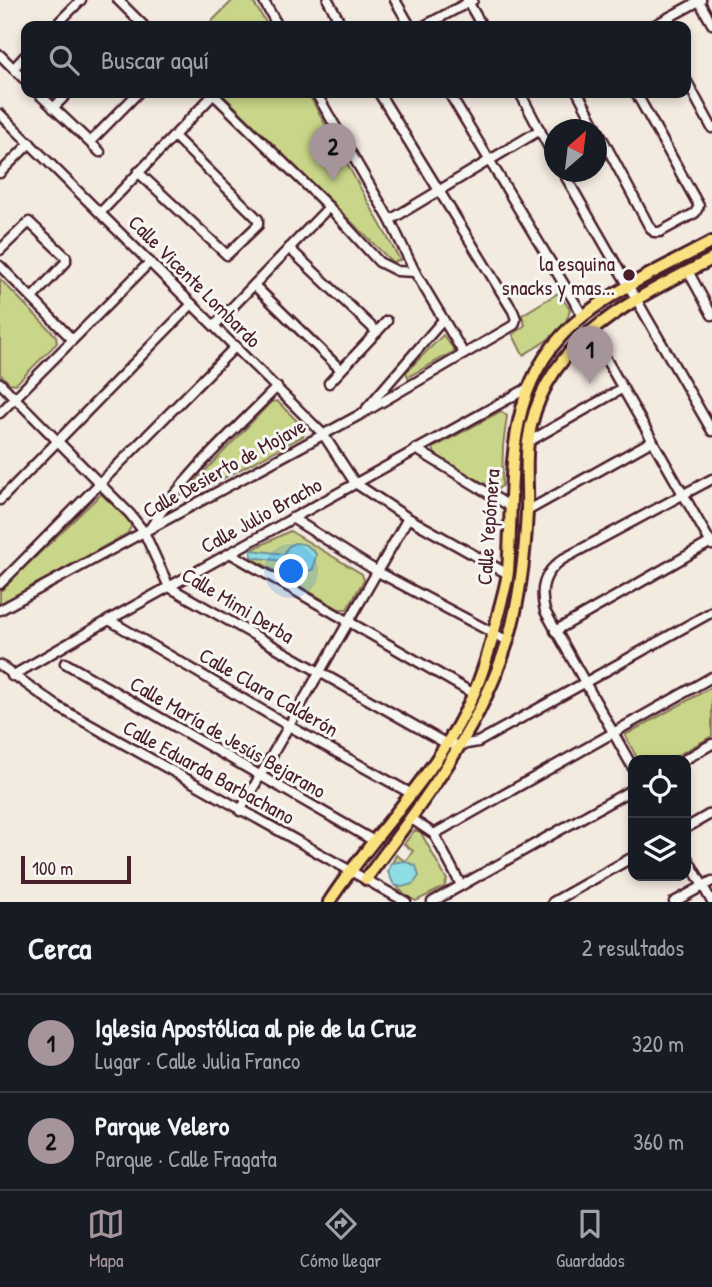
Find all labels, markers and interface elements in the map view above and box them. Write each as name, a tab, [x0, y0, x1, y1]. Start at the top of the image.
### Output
search box	[21, 21, 691, 98]
icon: search	[45, 41, 83, 79]
text: Buscar aquí	[101, 42, 209, 77]
north arrow	[544, 119, 607, 182]
pin: 2	[310, 123, 356, 181]
street label: Calle Vicente Lombardo	[122, 208, 268, 354]
place label: la esquina snacks y mas...	[502, 249, 615, 302]
marker: la esquina snacks y mas...	[621, 267, 637, 283]
pin: 1	[567, 326, 613, 384]
street label: Calle Desierto de Mojave	[137, 411, 311, 525]
street label: Calle Yepómera	[469, 468, 507, 586]
street label: Calle Julio Bracho	[195, 470, 327, 560]
your location	[274, 554, 308, 588]
street label: Calle Mimi Derba	[176, 560, 300, 650]
street label: Calle Clara Calderón	[194, 640, 344, 744]
street label: Calle María de Jesús Bejarano	[125, 669, 331, 805]
street label: Calle Eduarda Barbachano	[118, 713, 300, 831]
map controls	[628, 755, 691, 881]
button: locate	[628, 755, 691, 818]
button: layers	[628, 818, 691, 881]
scale bar	[21, 853, 131, 885]
text: 100 m	[32, 855, 73, 881]
text: Cerca	[28, 928, 91, 968]
text: 2 resultados	[582, 932, 684, 963]
text: Iglesia Apostólica al pie de la Cruz	[95, 1010, 416, 1045]
text: 1	[47, 1028, 55, 1059]
text: 320 m	[632, 1028, 684, 1059]
text: Lugar · Calle Julia Franco	[95, 1045, 300, 1076]
text: Parque Velero	[95, 1108, 229, 1143]
text: 2	[46, 1126, 56, 1157]
text: 360 m	[633, 1126, 684, 1157]
text: Parque · Calle Fragata	[95, 1143, 277, 1174]
tab: Mapa	[87, 1205, 125, 1273]
tab: Cómo llegar	[300, 1205, 382, 1273]
tab: Guardados	[556, 1205, 625, 1273]

